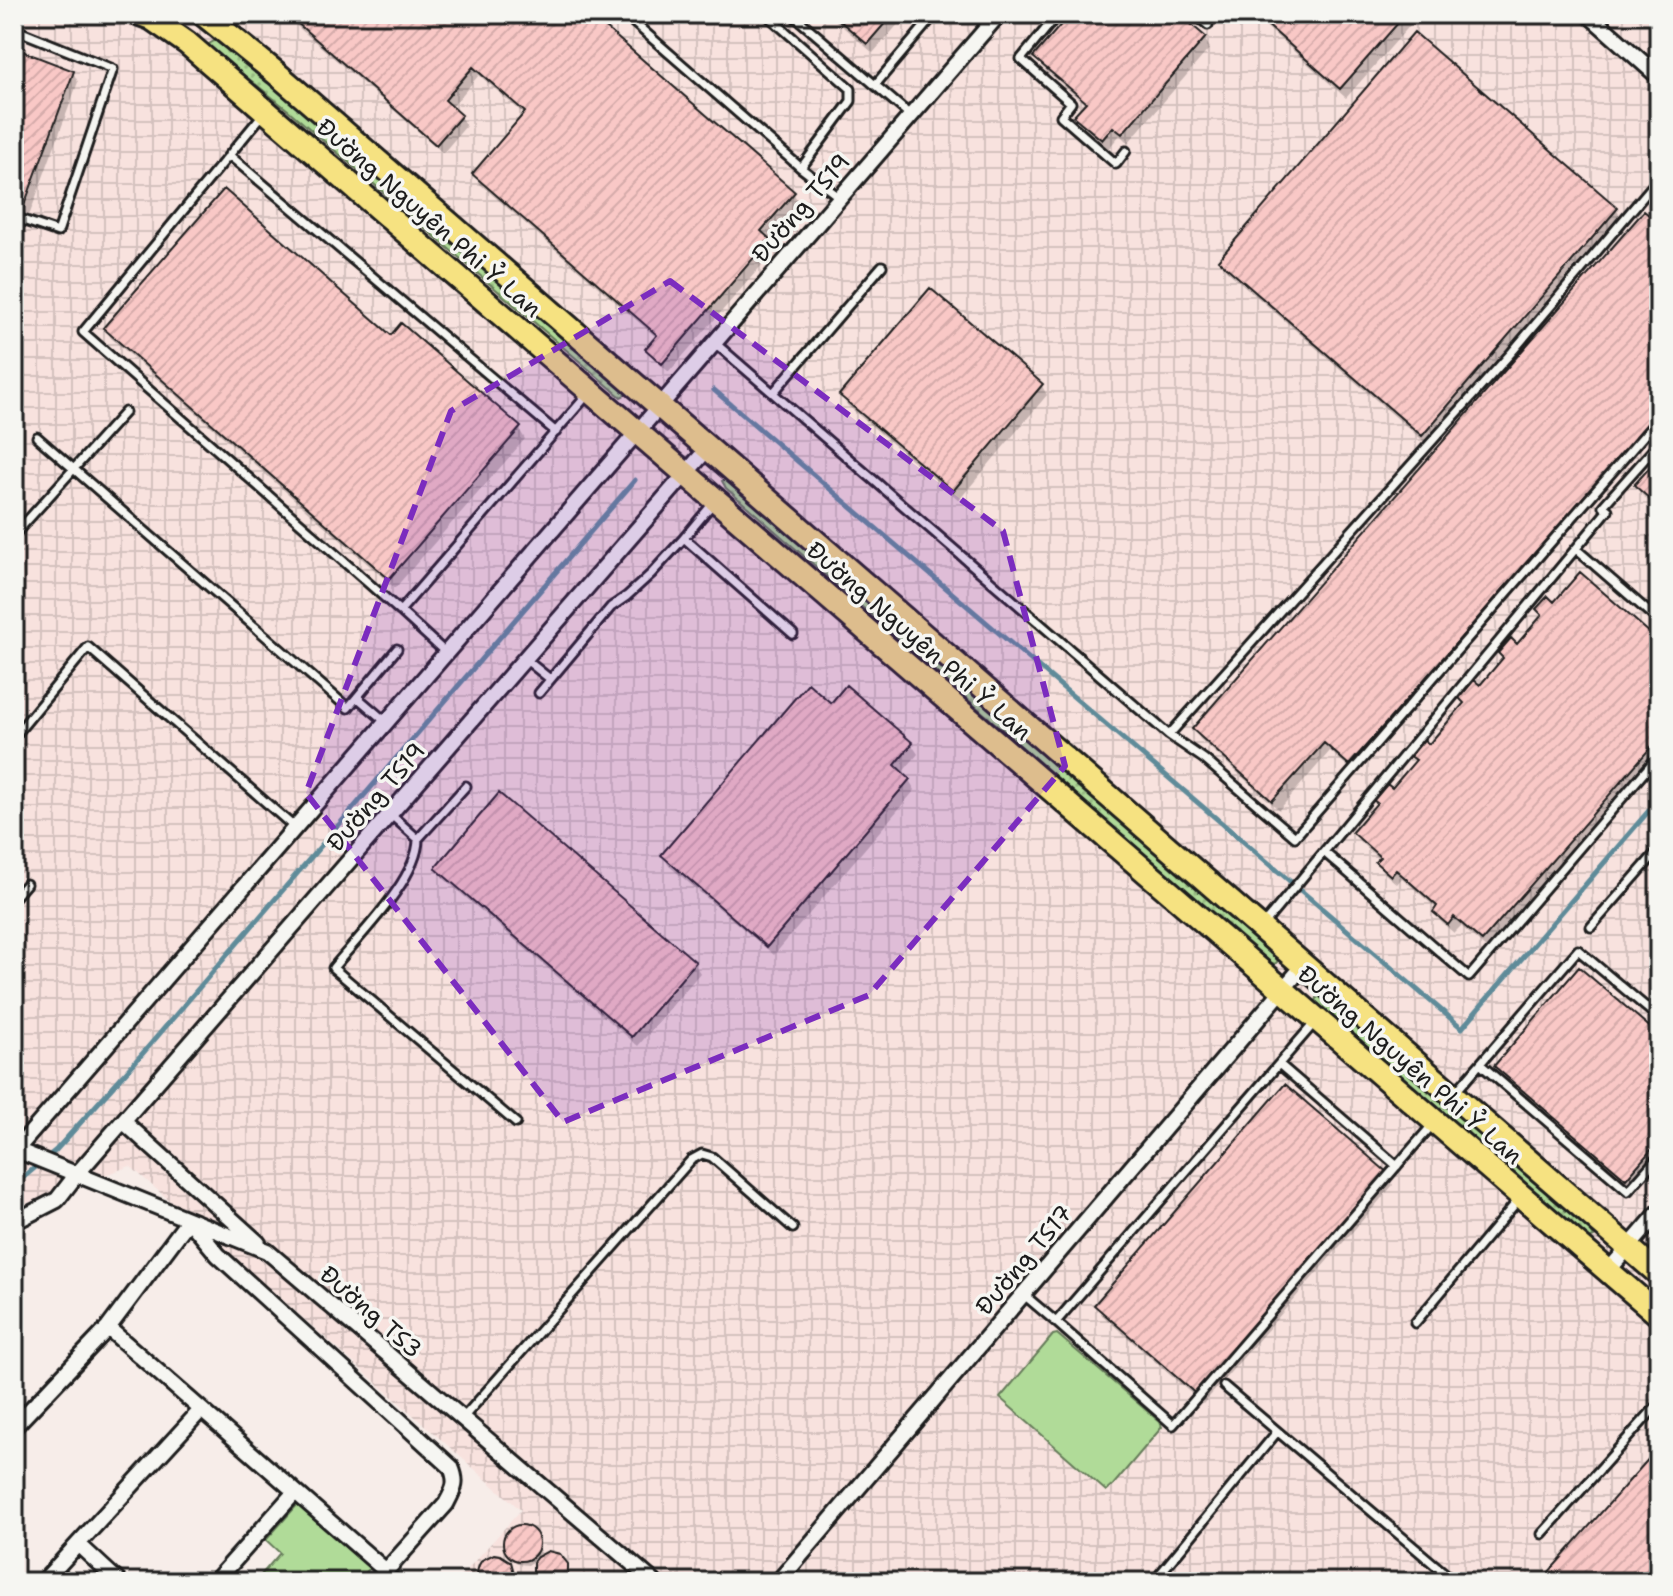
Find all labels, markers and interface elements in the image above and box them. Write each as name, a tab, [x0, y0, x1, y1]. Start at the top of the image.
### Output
street label: Đường Nguyên Phi Ỷ Lan	[310, 111, 548, 325]
street label: Đường TS19	[745, 147, 857, 269]
street label: Đường Nguyên Phi Ỷ Lan	[800, 534, 1038, 748]
street label: Đường TS19	[320, 736, 432, 858]
street label: Đường Nguyên Phi Ỷ Lan	[1291, 958, 1529, 1172]
street label: Đường TS17	[968, 1198, 1080, 1322]
street label: Đường TS3	[313, 1259, 429, 1365]

